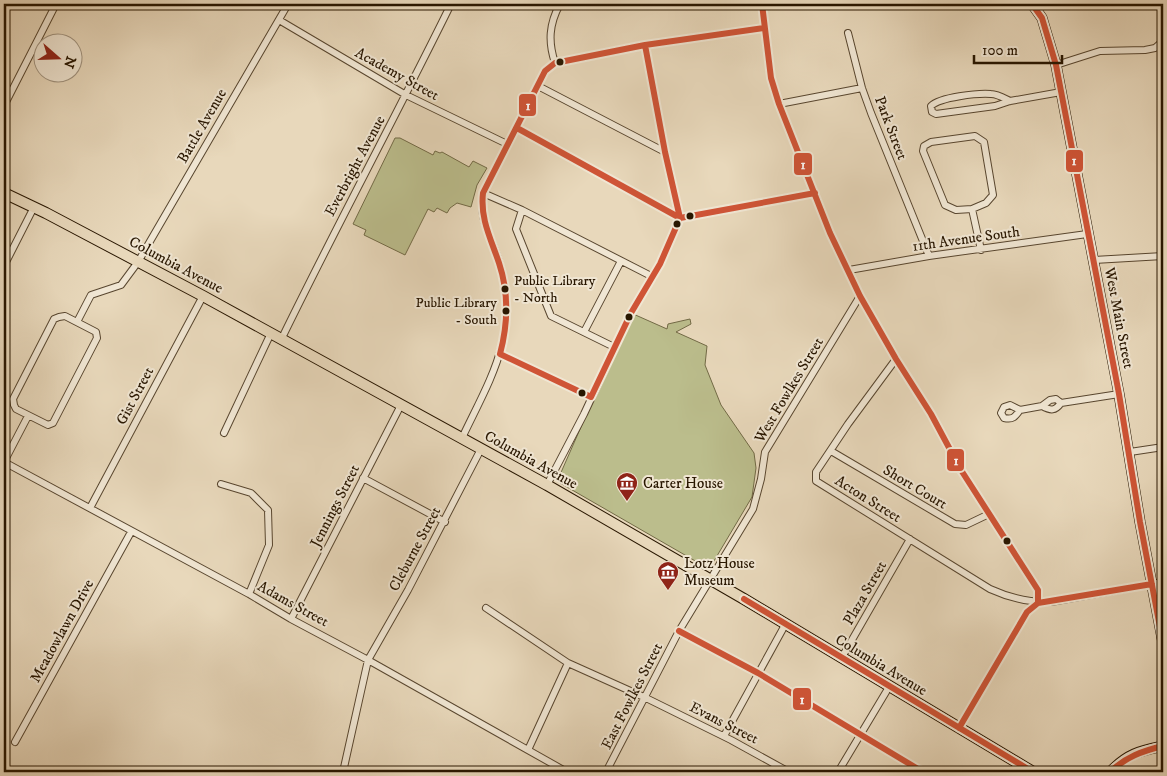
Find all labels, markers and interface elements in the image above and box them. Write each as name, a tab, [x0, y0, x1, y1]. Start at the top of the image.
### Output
north arrow	[32, 32, 82, 82]
scale bar	[974, 32, 1062, 64]
text: 100 m	[982, 41, 1018, 60]
street label: Academy Street	[352, 43, 442, 105]
text: N	[59, 54, 80, 71]
unlabelled marker	[555, 57, 565, 67]
street label: Battle Avenue	[173, 85, 231, 167]
line badge: 1	[518, 93, 537, 117]
street label: Park Street	[870, 93, 912, 163]
text: 1	[525, 97, 531, 115]
street label: Everbright Avenue	[320, 112, 390, 220]
line badge: 1	[1065, 149, 1084, 173]
line badge: 1	[793, 152, 813, 176]
text: 1	[1071, 152, 1077, 170]
text: 1	[800, 156, 806, 174]
unlabelled marker	[685, 211, 695, 221]
unlabelled marker	[672, 219, 682, 229]
street label: 11th Avenue South	[911, 222, 1021, 256]
street label: Columbia Avenue	[126, 232, 226, 298]
street label: West Main Street	[1100, 265, 1138, 370]
place label: Public Library - North	[514, 272, 596, 307]
marker: Public Library - North	[500, 284, 510, 294]
place label: Public Library - South	[416, 294, 498, 329]
marker: Public Library - South	[501, 306, 511, 316]
unlabelled marker	[624, 312, 634, 322]
street label: West Fowlkes Street	[750, 334, 828, 447]
street label: Gist Street	[112, 364, 158, 428]
unlabelled marker	[577, 388, 587, 398]
street label: Columbia Avenue	[481, 427, 581, 493]
line badge: 1	[946, 448, 965, 472]
text: 1	[953, 452, 959, 470]
street label: Short Court	[879, 460, 951, 514]
street label: Jennings Street	[305, 461, 364, 552]
museum icon: Carter House	[615, 471, 639, 502]
street label: Acton Street	[831, 471, 905, 527]
place label: Carter House	[643, 474, 723, 493]
street label: Cleburne Street	[385, 503, 445, 595]
unlabelled marker	[1002, 536, 1012, 546]
place label: Lotz House Museum	[684, 554, 755, 590]
street label: Plaza Street	[839, 557, 891, 629]
museum icon: Lotz House Museum	[656, 560, 680, 591]
street label: Meadowlawn Drive	[26, 576, 98, 686]
street label: Adams Street	[254, 577, 332, 631]
street label: Columbia Avenue	[832, 630, 930, 700]
street label: East Fowlkes Street	[597, 639, 667, 752]
line badge: 1	[792, 687, 812, 711]
text: 1	[799, 691, 805, 709]
street label: Evans Street	[686, 698, 762, 749]

